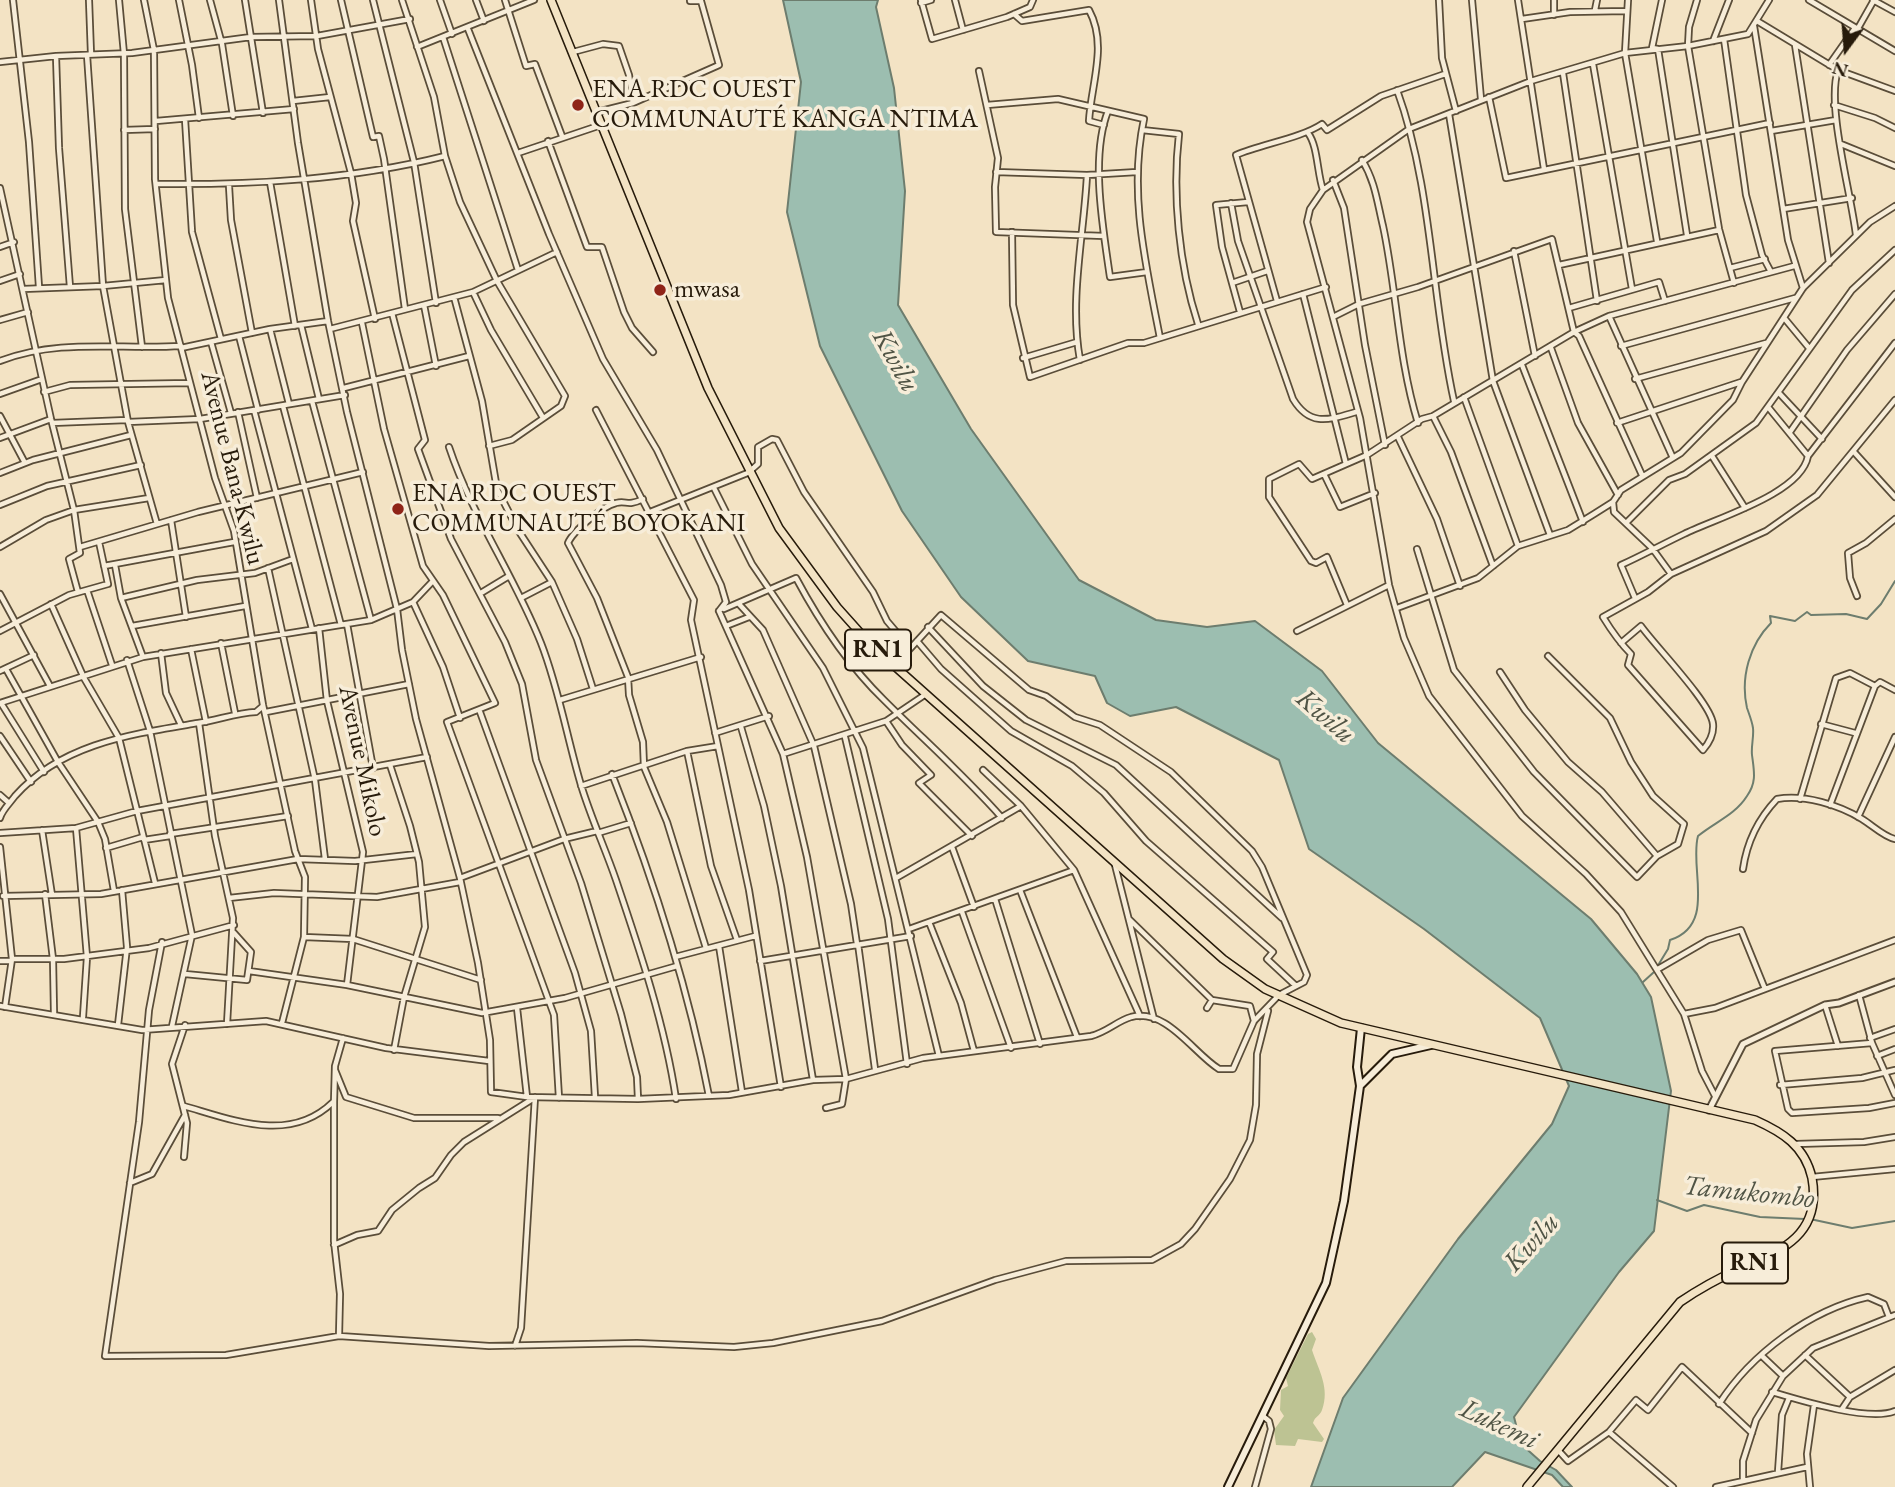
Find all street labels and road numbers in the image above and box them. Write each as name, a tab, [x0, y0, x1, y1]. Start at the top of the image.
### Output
street label: Avenue Bana-Kwilu	[193, 368, 271, 568]
road number: RN1	[845, 630, 911, 670]
street label: Avenue Mikolo	[331, 683, 393, 839]
road number: RN1	[1722, 1242, 1788, 1283]

